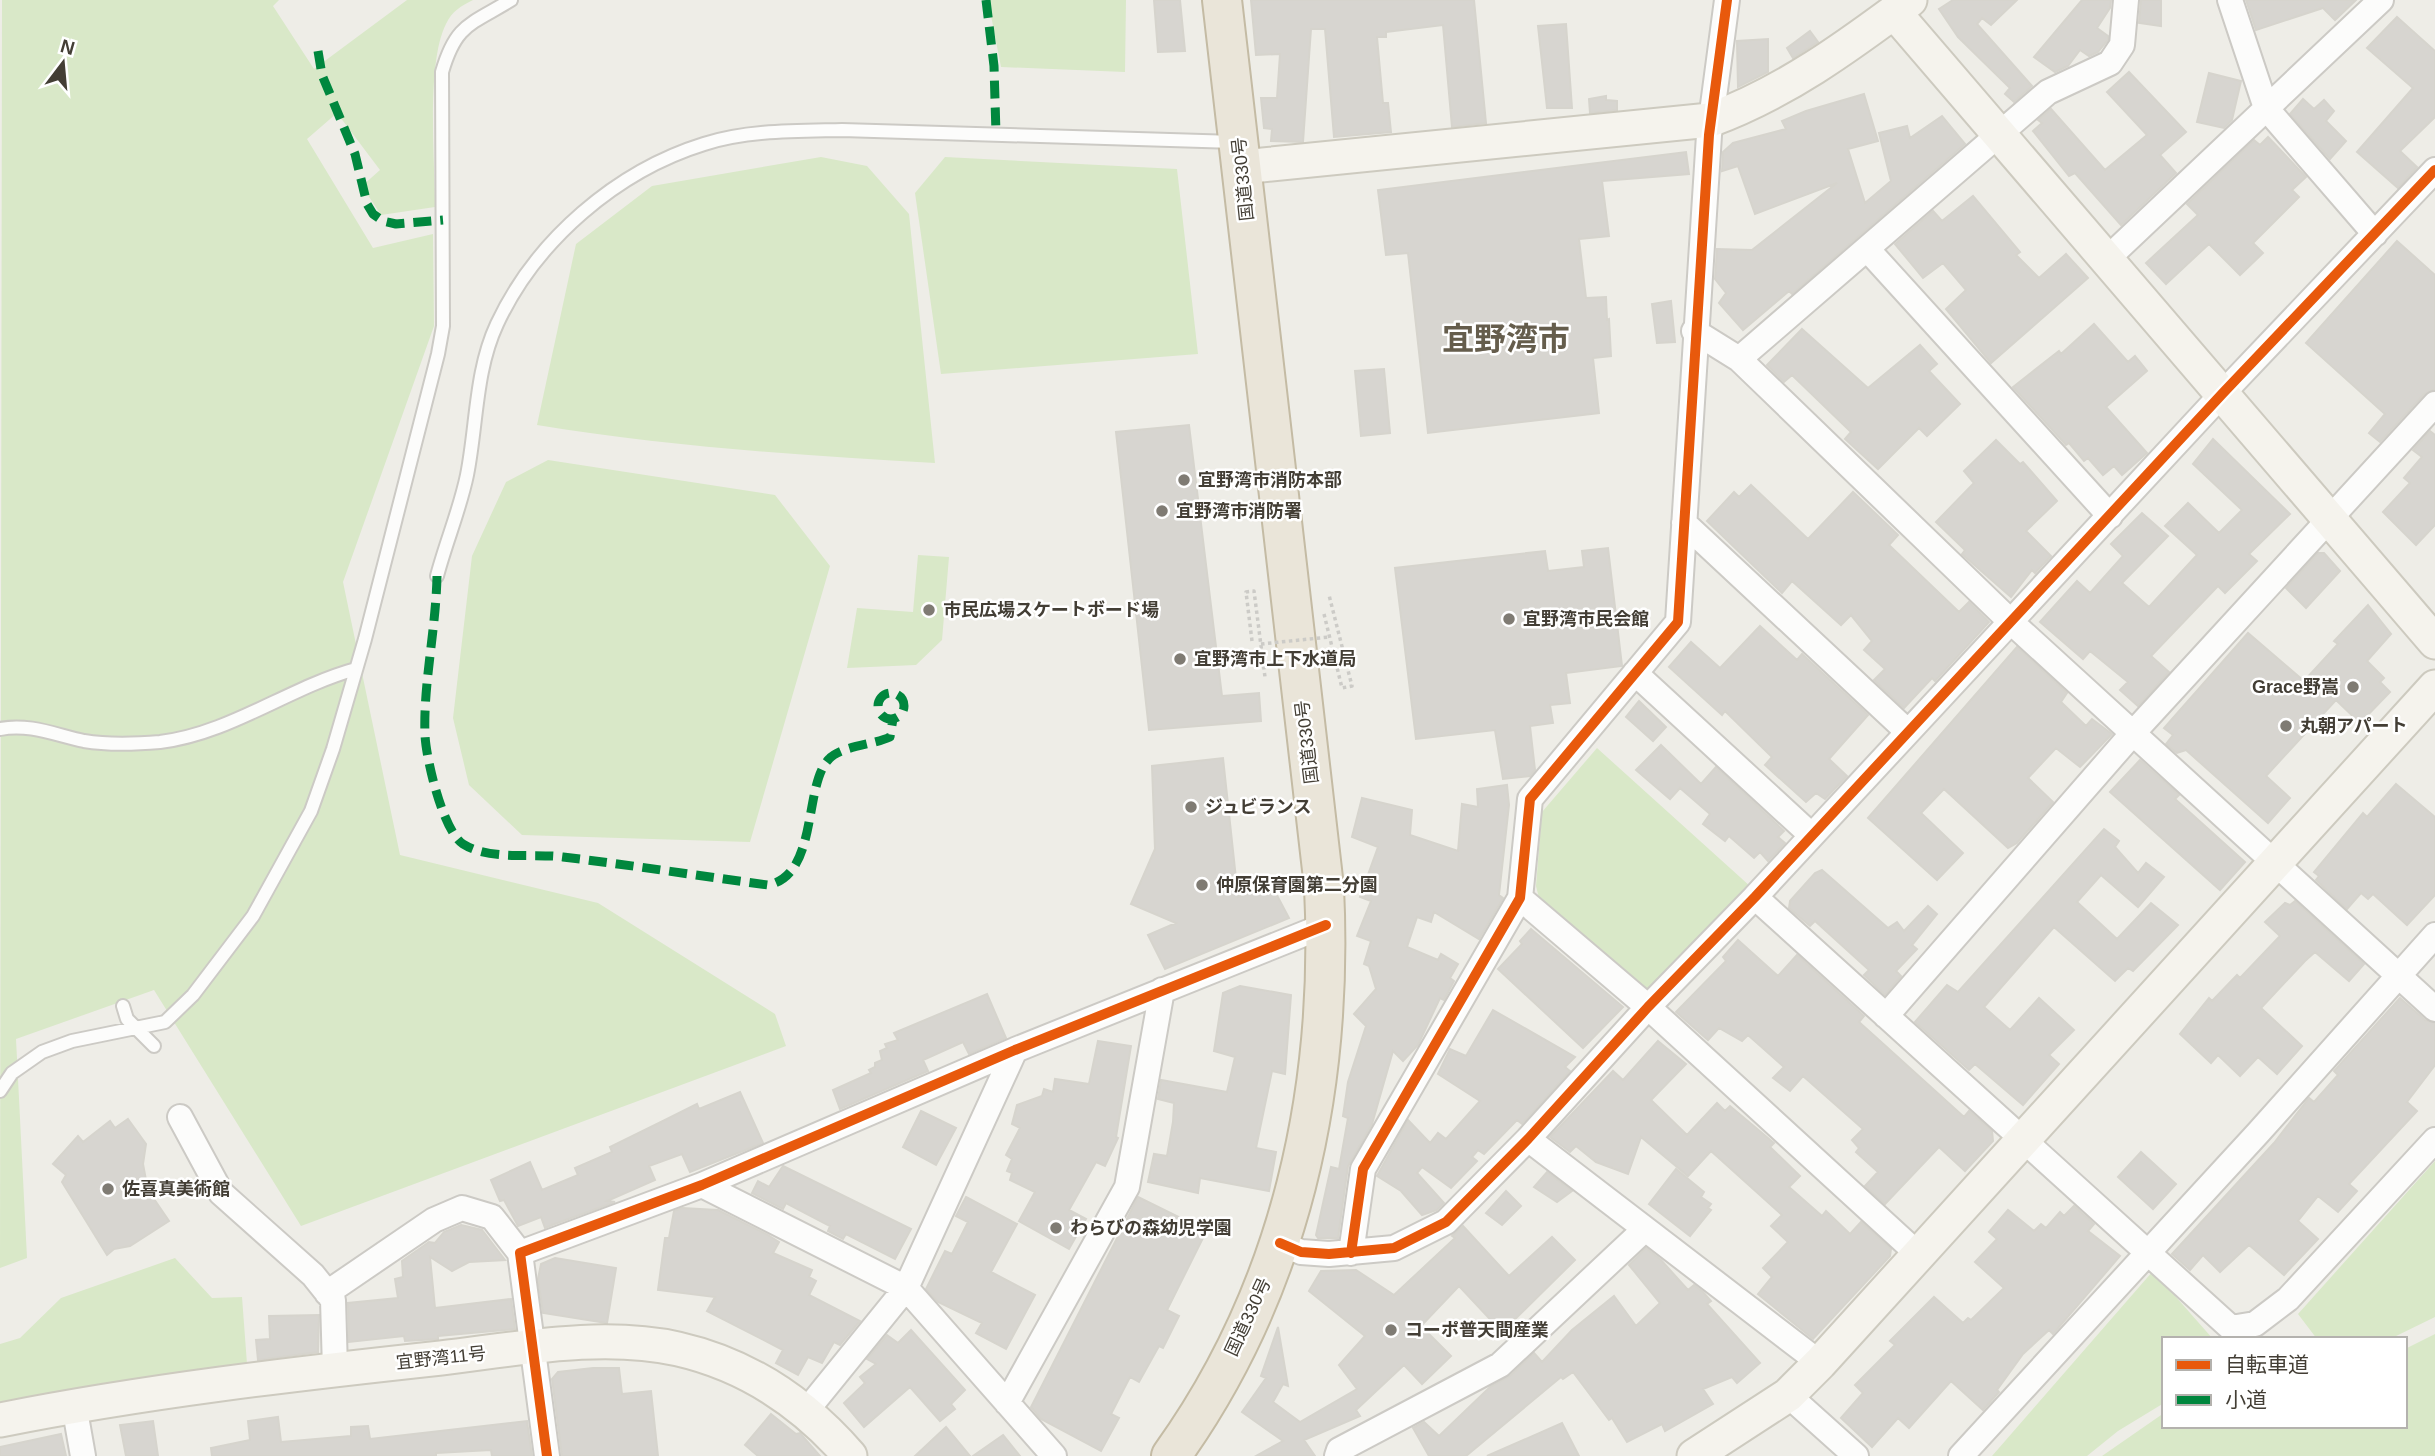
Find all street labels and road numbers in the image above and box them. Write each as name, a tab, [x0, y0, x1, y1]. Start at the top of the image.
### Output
street label: 国道330号	[1229, 136, 1257, 222]
street label: 国道330号	[1292, 699, 1322, 785]
street label: 国道330号	[1221, 1275, 1275, 1359]
street label: 宜野湾11号	[395, 1343, 487, 1373]

